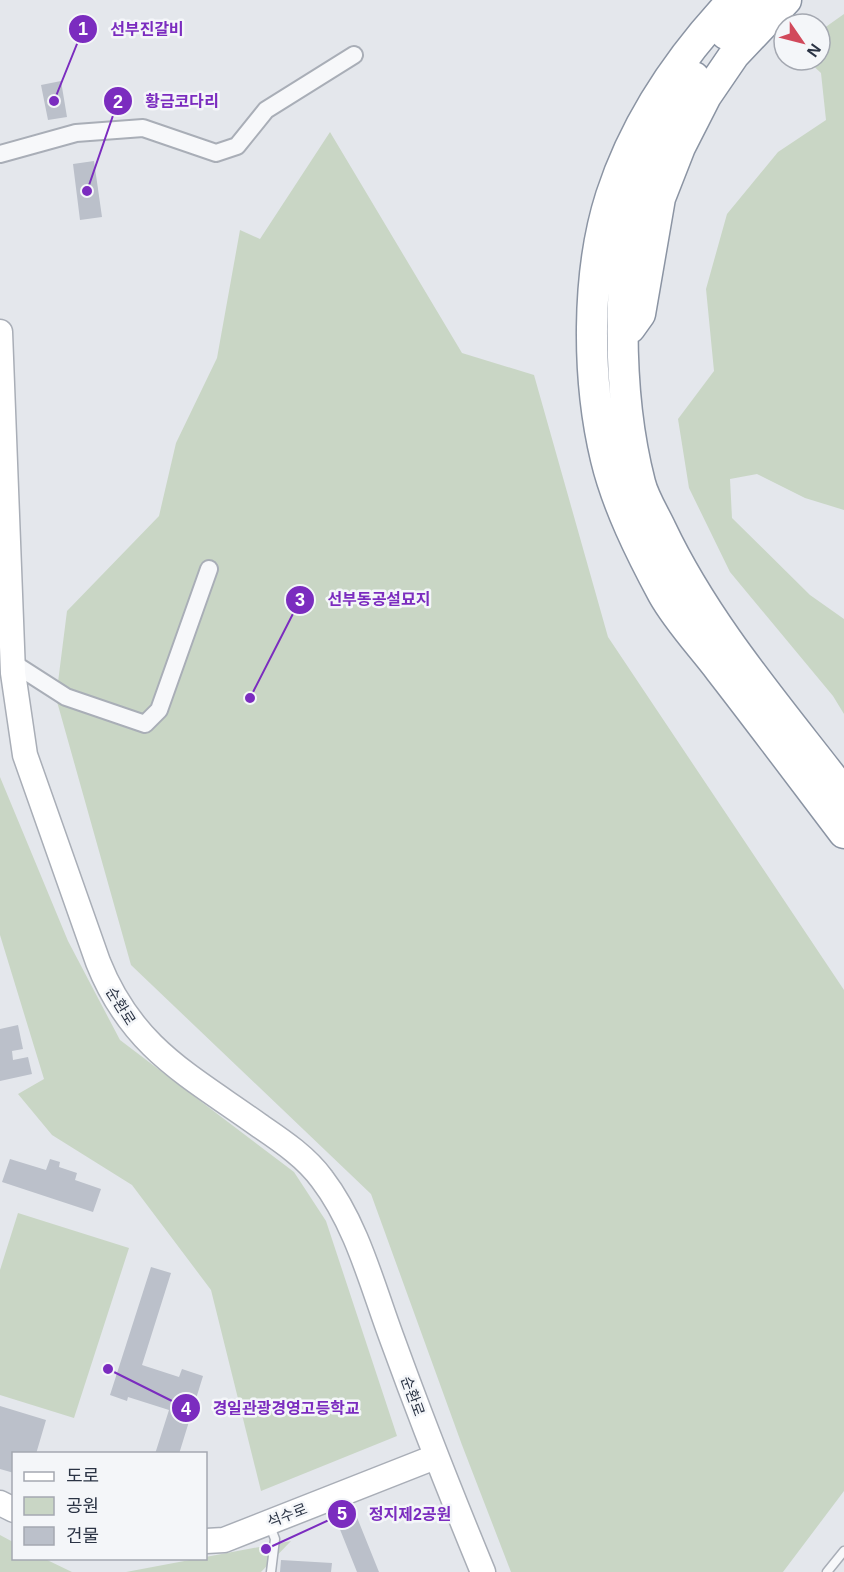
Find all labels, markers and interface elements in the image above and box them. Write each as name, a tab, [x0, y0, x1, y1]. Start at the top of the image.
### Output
callout: 선부진갈비	[68, 12, 196, 46]
north arrow	[772, 12, 832, 72]
text: 1	[78, 19, 88, 39]
text: 선부진갈비	[110, 21, 184, 38]
text: N	[804, 41, 824, 60]
callout: 황금코다리	[103, 84, 230, 118]
text: 2	[113, 92, 123, 112]
text: 황금코다리	[145, 92, 219, 110]
callout: 선부동공설묘지	[285, 583, 442, 617]
text: 3	[295, 590, 305, 610]
text: 선부동공설묘지	[327, 591, 431, 608]
street label: 순환로	[103, 984, 139, 1028]
street label: 순환로	[398, 1374, 428, 1418]
callout: 경일관광경영고등학교	[171, 1391, 372, 1425]
text: 4	[181, 1399, 191, 1419]
text: 경일관광경영고등학교	[212, 1399, 360, 1417]
legend	[12, 1452, 207, 1560]
text: 도로	[66, 1466, 99, 1486]
text: 공원	[66, 1496, 99, 1516]
callout: 정지제2공원	[327, 1497, 463, 1531]
street label: 석수로	[265, 1500, 309, 1530]
text: 5	[337, 1504, 347, 1524]
text: 정지제2공원	[369, 1506, 451, 1523]
text: 건물	[66, 1526, 99, 1546]

